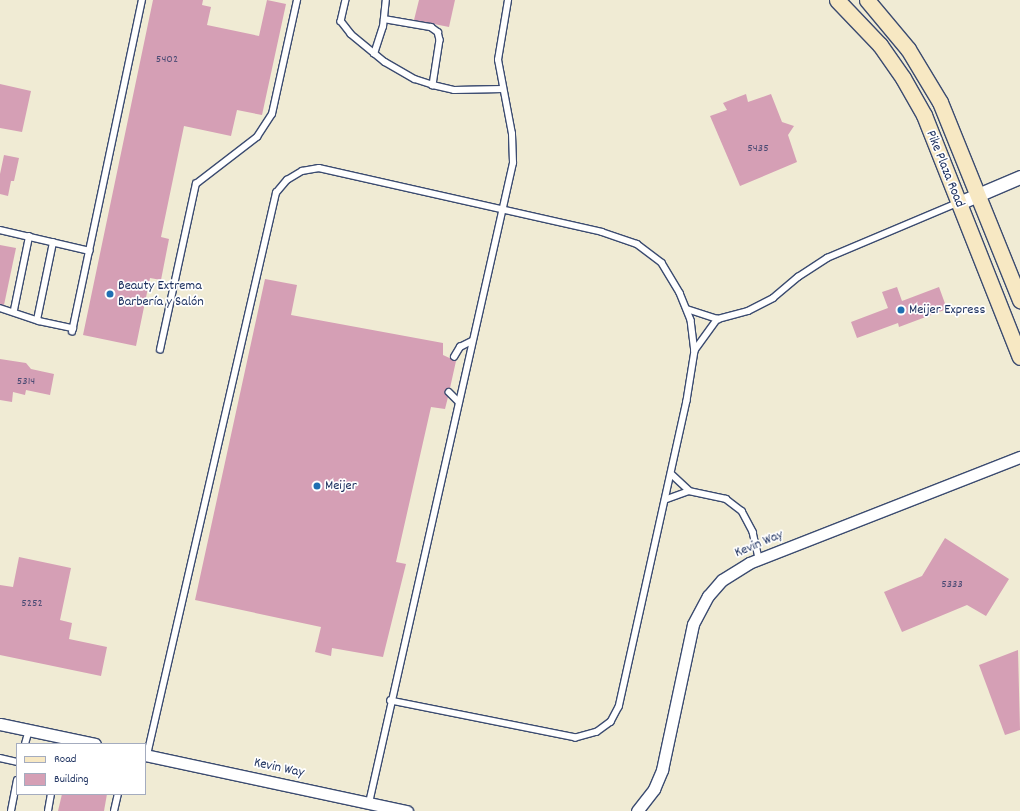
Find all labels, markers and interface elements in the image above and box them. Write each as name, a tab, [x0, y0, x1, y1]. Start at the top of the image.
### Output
house number: 5402	[156, 53, 178, 67]
street label: Pike Plaza Road	[922, 128, 968, 210]
house number: 5435	[747, 142, 769, 156]
place label: Beauty Extrema Barbería y Salón	[118, 278, 204, 310]
marker: Beauty Extrema Barbería y Salón	[105, 289, 115, 299]
place label: Meijer Express	[909, 302, 985, 318]
marker: Meijer Express	[896, 305, 906, 315]
house number: 5314	[17, 375, 35, 389]
place label: Meijer	[325, 478, 357, 494]
marker: Meijer	[312, 481, 322, 491]
street label: Kevin Way	[732, 526, 786, 562]
house number: 5333	[941, 578, 963, 592]
house number: 5252	[21, 597, 43, 611]
legend	[16, 743, 146, 795]
text: Road	[54, 751, 76, 768]
street label: Kevin Way	[252, 754, 306, 782]
text: Building	[54, 771, 89, 788]

